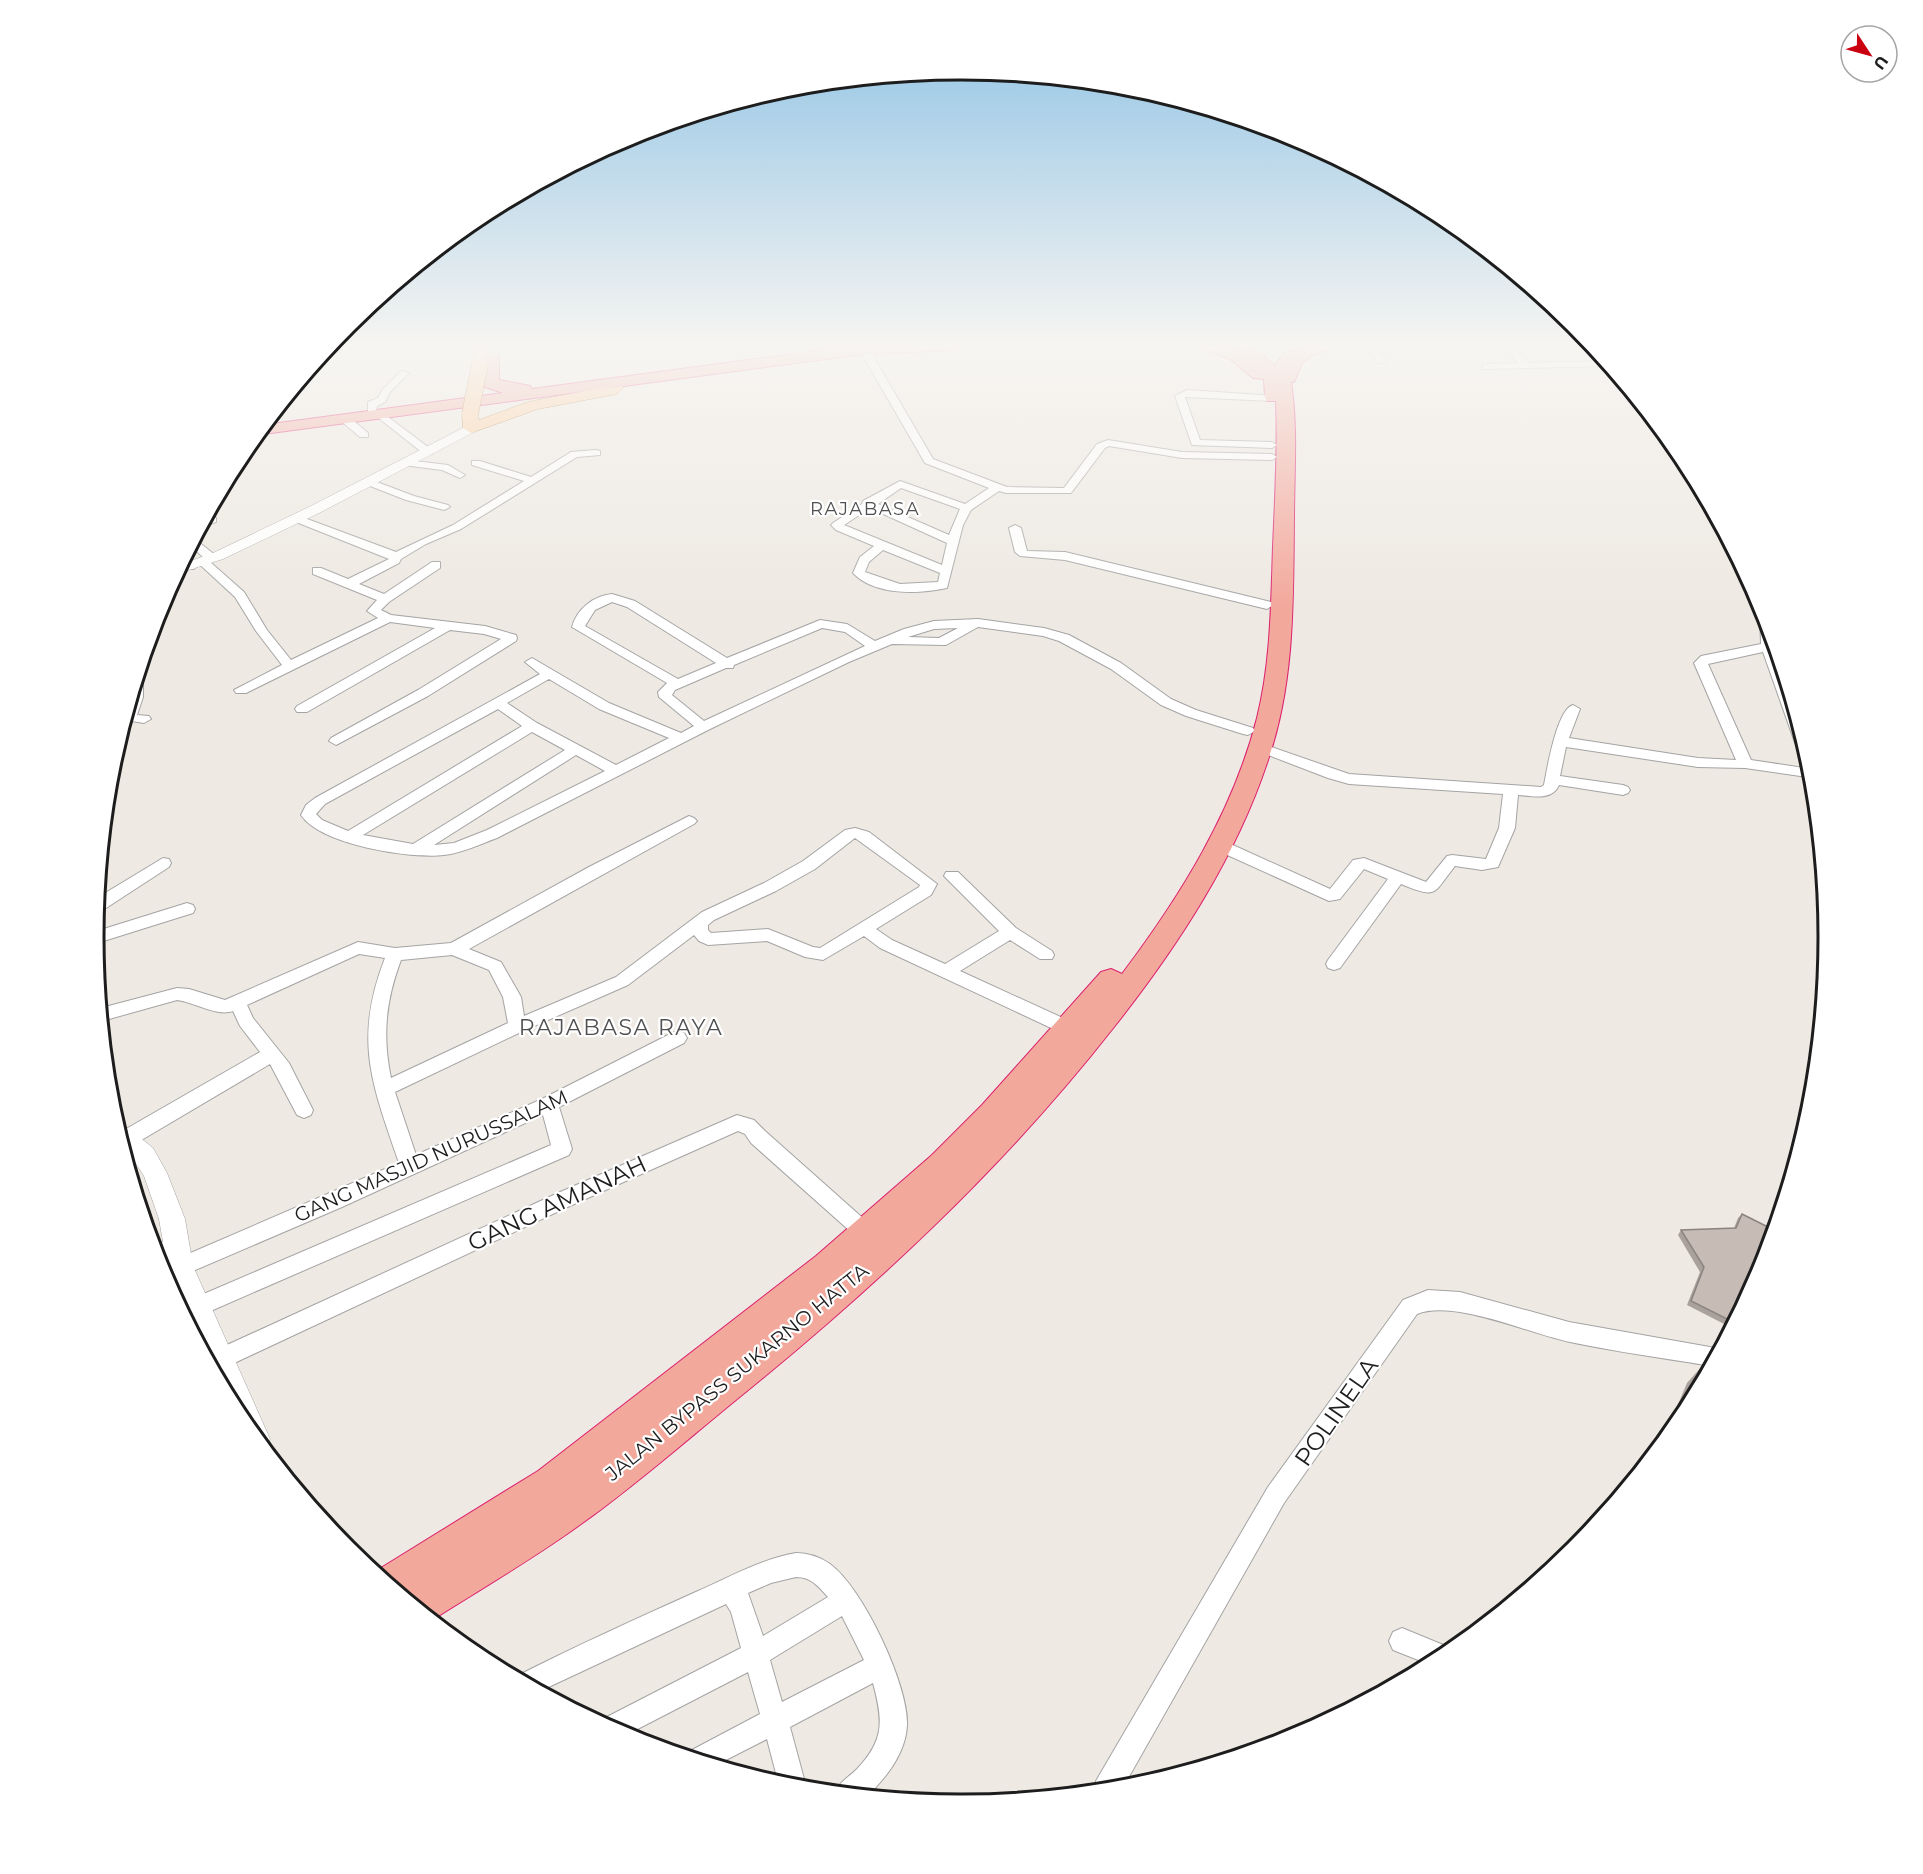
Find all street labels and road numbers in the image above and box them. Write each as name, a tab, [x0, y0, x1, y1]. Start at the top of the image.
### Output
street label: GANG MASJID NURUSSALAM	[291, 1085, 571, 1227]
street label: GANG AMANAH	[463, 1149, 651, 1257]
street label: JALAN BYPASS SUKARNO HATTA	[600, 1258, 874, 1486]
street label: POLINELA	[1288, 1352, 1384, 1472]

